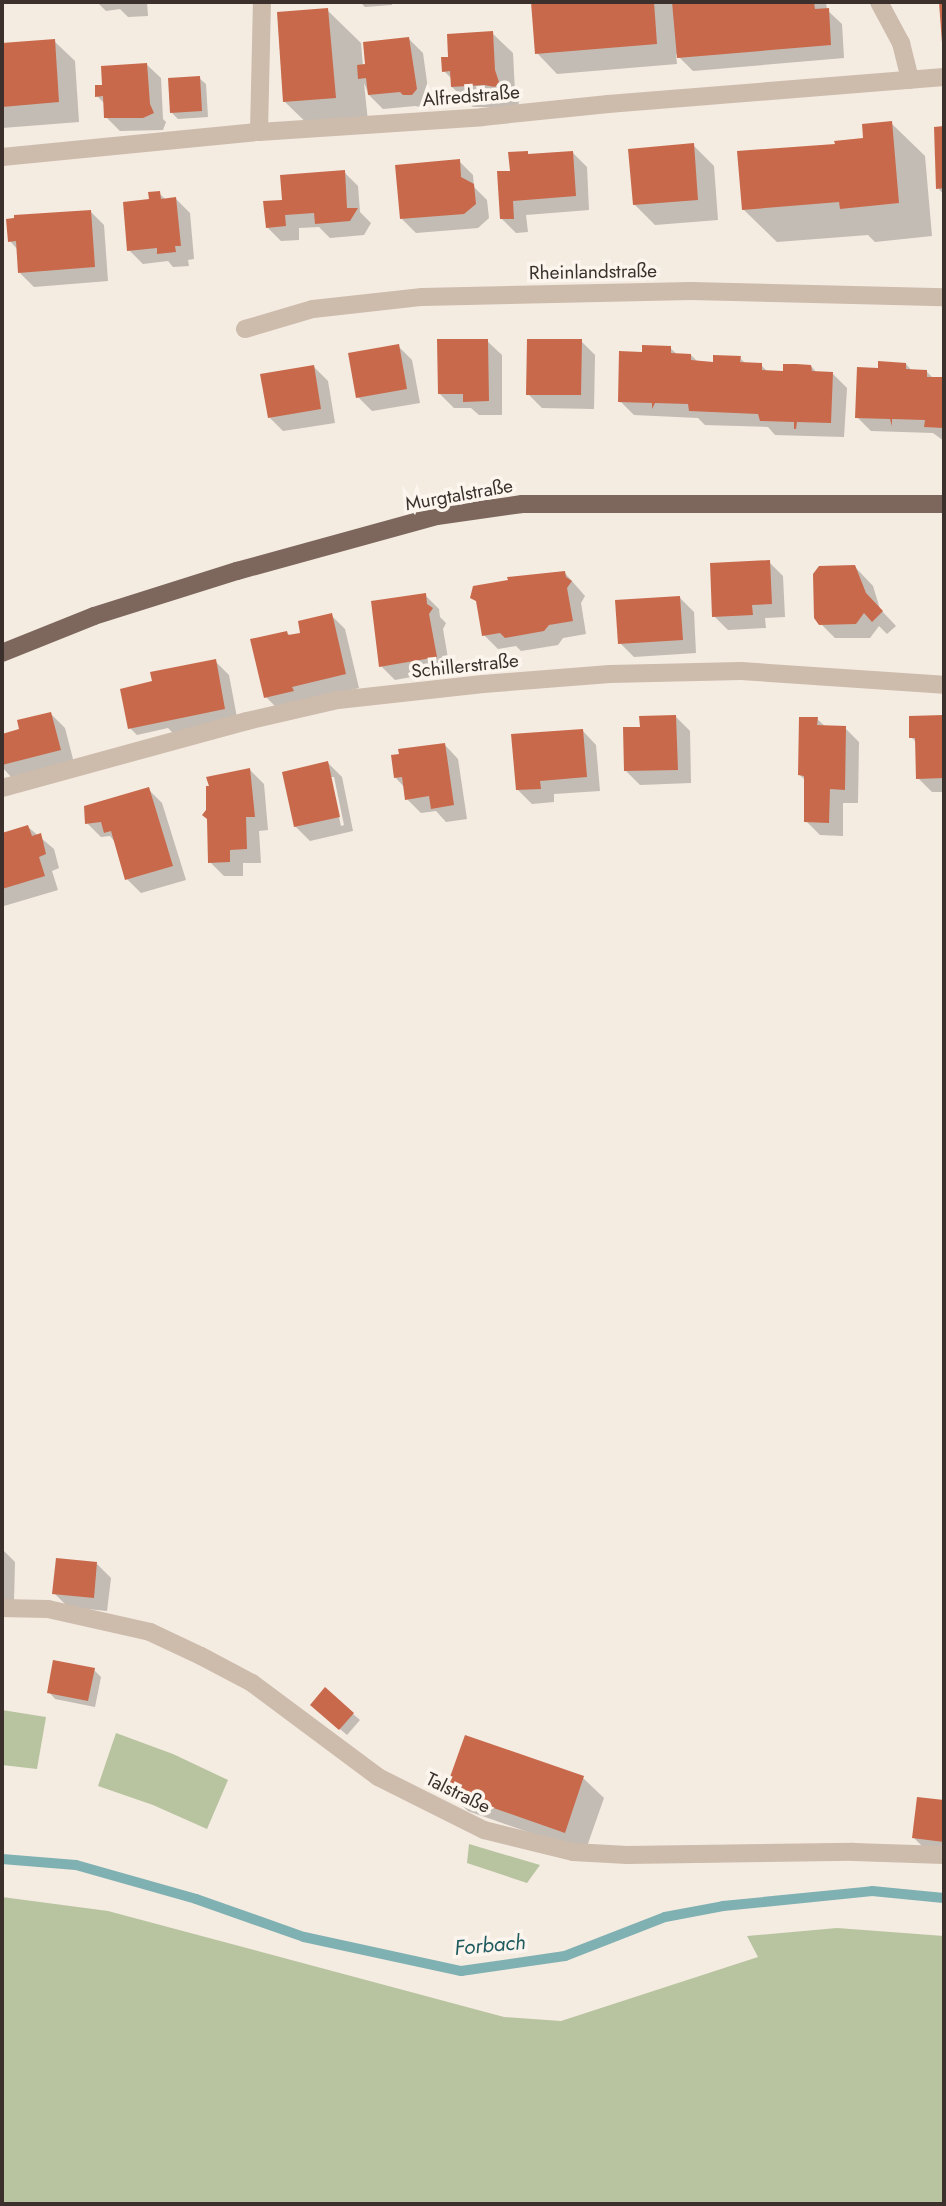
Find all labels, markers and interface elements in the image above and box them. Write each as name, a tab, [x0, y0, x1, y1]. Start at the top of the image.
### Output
street label: Alfredstraße	[421, 80, 521, 112]
street label: Rheinlandstraße	[529, 259, 657, 285]
street label: Murgtalstraße	[403, 474, 515, 516]
street label: Schillerstraße	[410, 649, 520, 683]
street label: Talstraße	[422, 1768, 494, 1818]
water label: Forbach	[453, 1929, 527, 1961]

